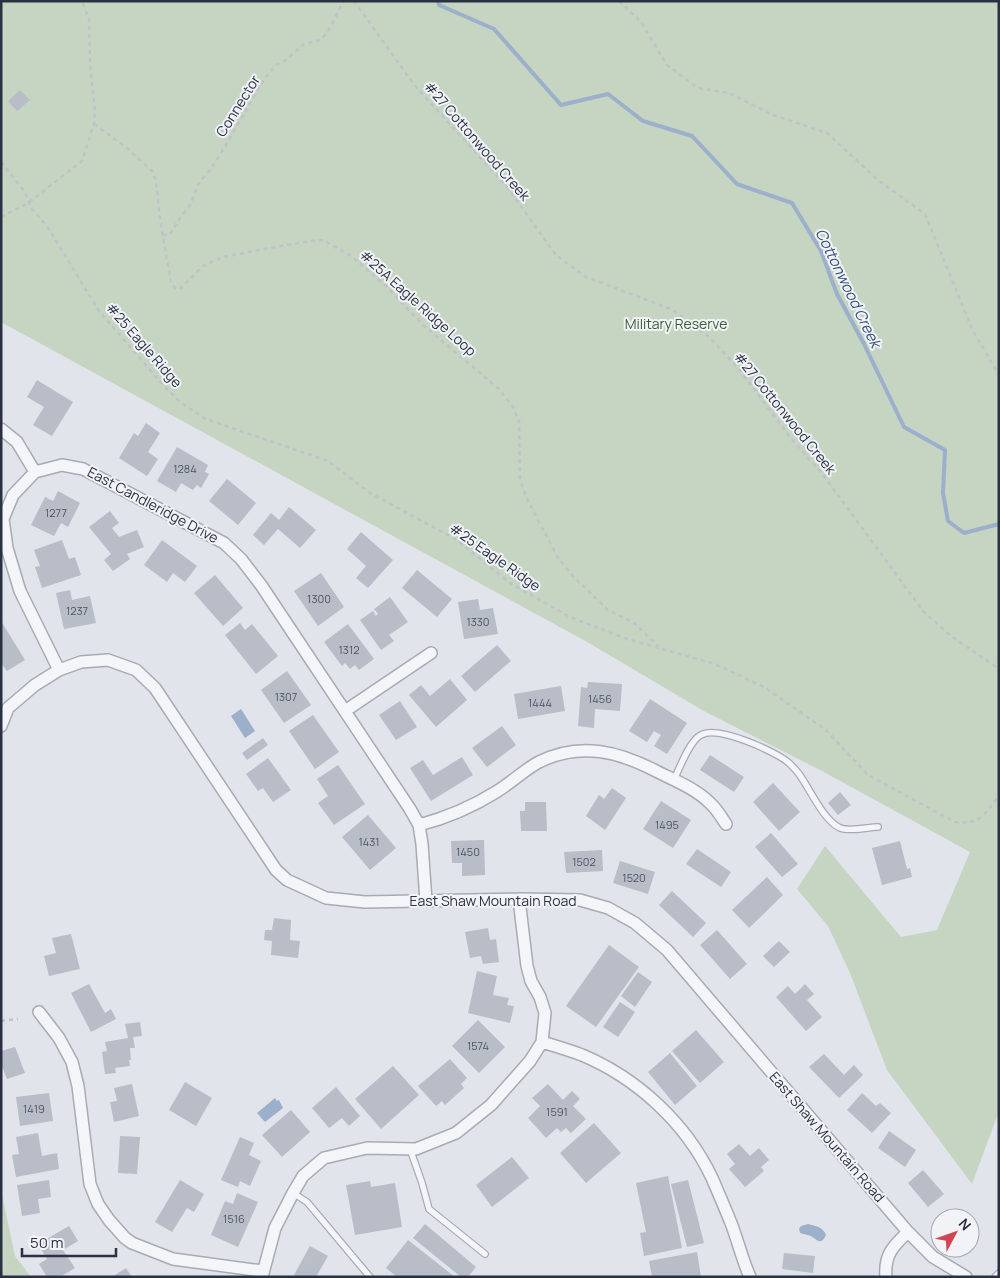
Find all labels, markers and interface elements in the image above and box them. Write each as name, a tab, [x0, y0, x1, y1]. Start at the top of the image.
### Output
street label: Connector	[211, 71, 264, 140]
street label: #27 Cottonwood Creek	[420, 77, 535, 205]
water label: Cottonwood Creek	[810, 225, 888, 353]
street label: #25A Eagle Ridge Loop	[356, 245, 481, 360]
street label: #25 Eagle Ridge	[102, 298, 187, 391]
park label: Military Reserve	[625, 314, 727, 333]
street label: #27 Cottonwood Creek	[730, 348, 841, 479]
house number: 1284	[173, 461, 197, 476]
street label: East Candleridge Drive	[84, 462, 222, 547]
house number: 1277	[45, 505, 67, 520]
street label: #25 Eagle Ridge	[446, 518, 545, 595]
house number: 1300	[307, 591, 331, 606]
house number: 1237	[66, 603, 88, 618]
house number: 1330	[466, 614, 490, 629]
house number: 1312	[339, 642, 359, 657]
house number: 1307	[275, 689, 297, 704]
house number: 1456	[588, 691, 612, 706]
house number: 1444	[528, 695, 552, 710]
house number: 1495	[655, 817, 679, 832]
house number: 1431	[358, 834, 380, 849]
house number: 1450	[456, 844, 480, 859]
house number: 1502	[572, 854, 596, 869]
house number: 1520	[622, 870, 646, 885]
street label: East Shaw Mountain Road	[409, 891, 577, 910]
house number: 1574	[467, 1038, 489, 1053]
street label: East Shaw Mountain Road	[765, 1067, 889, 1206]
house number: 1419	[23, 1101, 45, 1116]
house number: 1591	[546, 1104, 568, 1119]
north arrow	[930, 1208, 980, 1258]
house number: 1516	[223, 1211, 245, 1226]
text: N	[955, 1214, 976, 1234]
scale bar	[22, 1226, 116, 1258]
text: 50 m	[30, 1232, 64, 1253]

